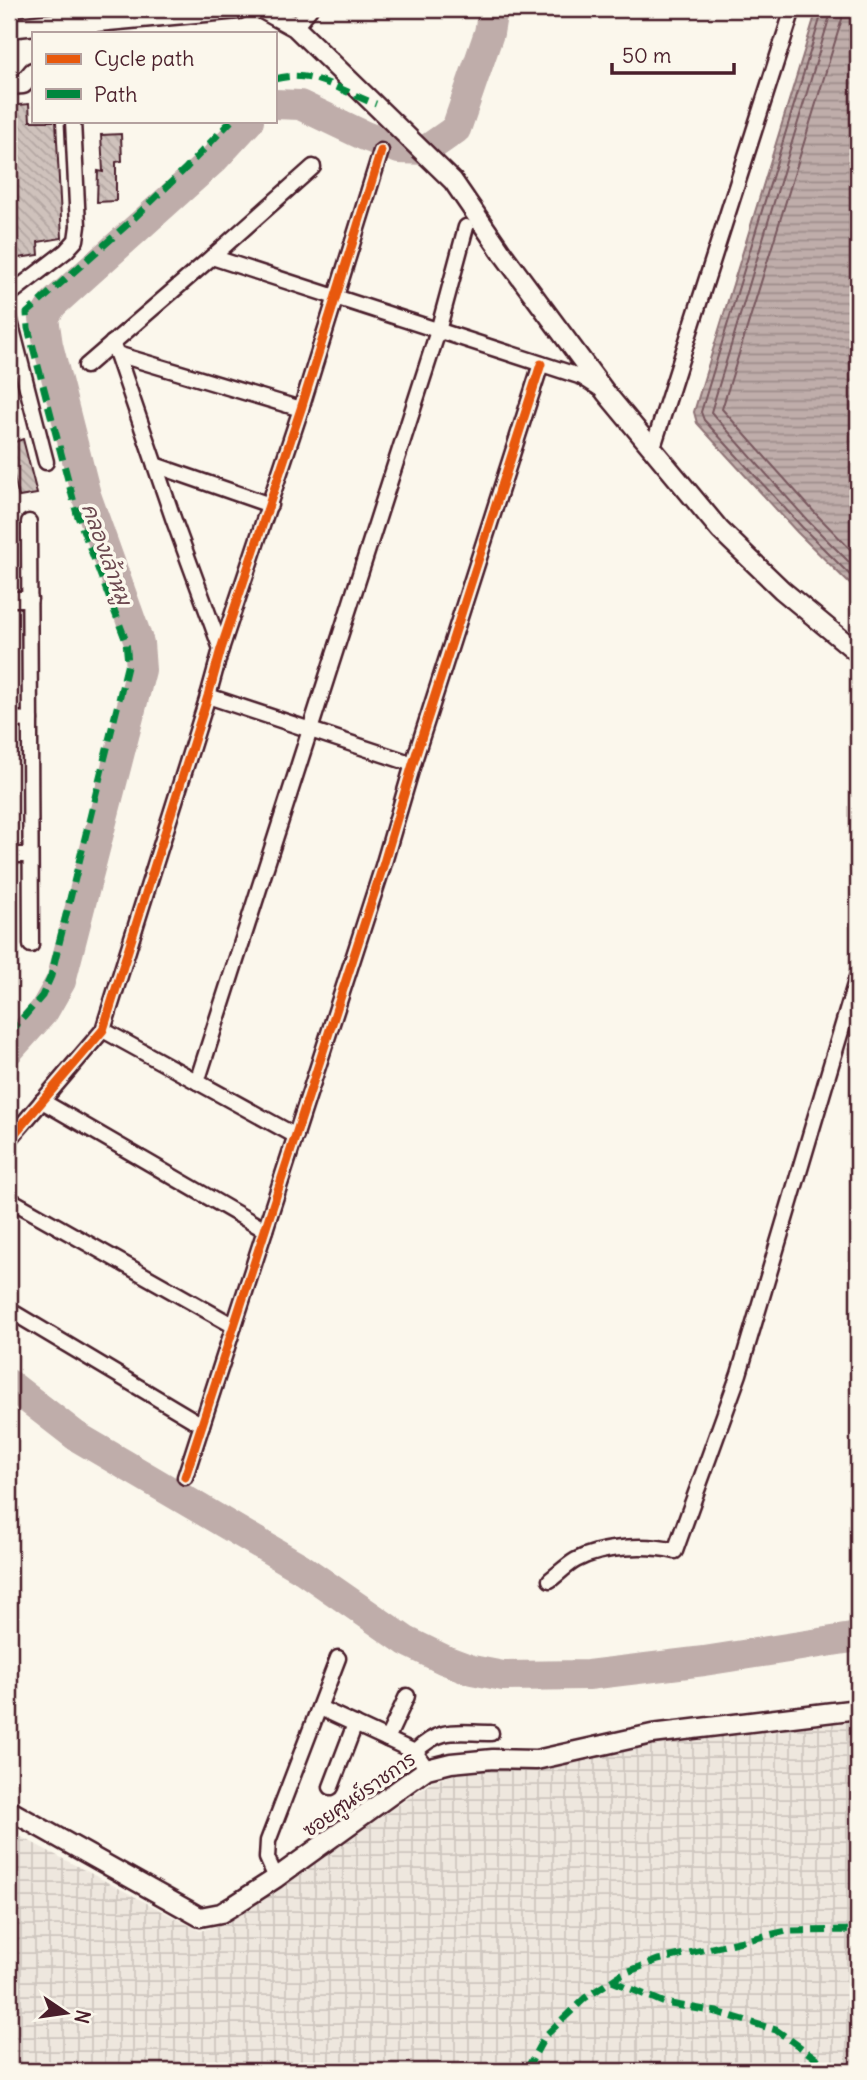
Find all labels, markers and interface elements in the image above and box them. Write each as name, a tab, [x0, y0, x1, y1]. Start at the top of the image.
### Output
legend	[32, 32, 276, 122]
scale bar	[612, 32, 734, 76]
text: 50 m	[622, 42, 671, 69]
text: Cycle path	[94, 45, 194, 72]
text: Path	[94, 81, 137, 108]
water label: คลองเล้าหมู	[73, 499, 139, 612]
street label: ซอยศูนย์ราชการ	[298, 1746, 422, 1844]
north arrow	[32, 1979, 102, 2048]
text: N	[69, 2008, 96, 2026]

